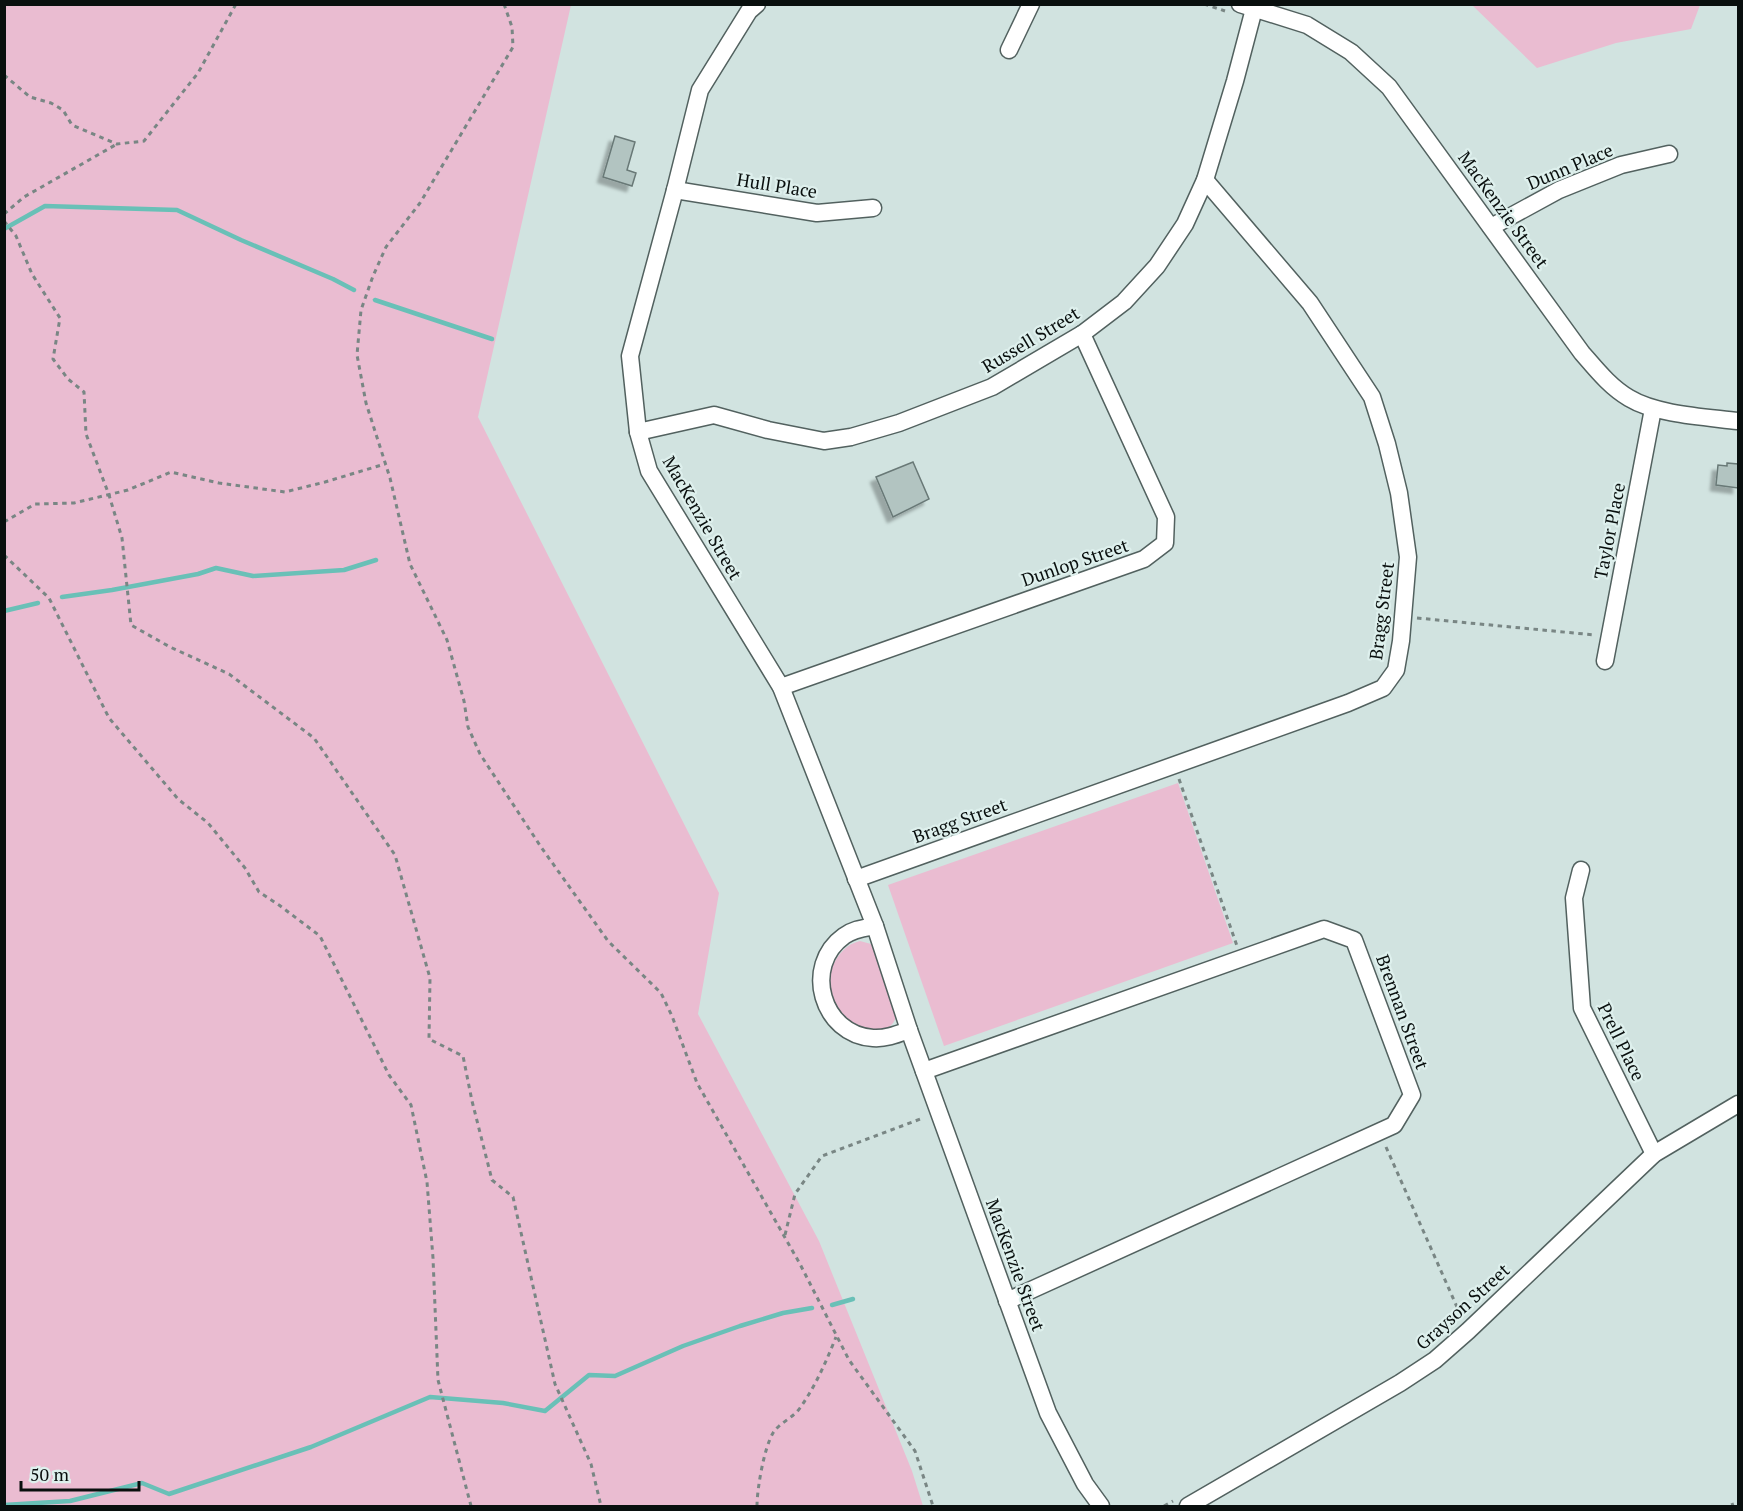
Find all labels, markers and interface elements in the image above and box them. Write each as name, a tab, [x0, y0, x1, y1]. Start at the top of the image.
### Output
street label: Dunn Place	[1523, 137, 1616, 195]
street label: MacKenzie Street	[1453, 146, 1555, 273]
street label: Hull Place	[735, 167, 819, 203]
street label: Russell Street	[977, 300, 1084, 378]
street label: MacKenzie Street	[658, 451, 748, 584]
street label: Taylor Place	[1588, 481, 1630, 581]
street label: Dunlop Street	[1018, 532, 1132, 592]
street label: Bragg Street	[1363, 560, 1399, 661]
street label: Bragg Street	[909, 792, 1010, 848]
street label: Brennan Street	[1371, 951, 1435, 1073]
street label: Prell Place	[1593, 998, 1651, 1085]
street label: MacKenzie Street	[981, 1195, 1051, 1334]
street label: Grayson Street	[1410, 1258, 1515, 1355]
scale bar	[21, 1454, 140, 1492]
text: 50 m	[30, 1462, 70, 1486]

